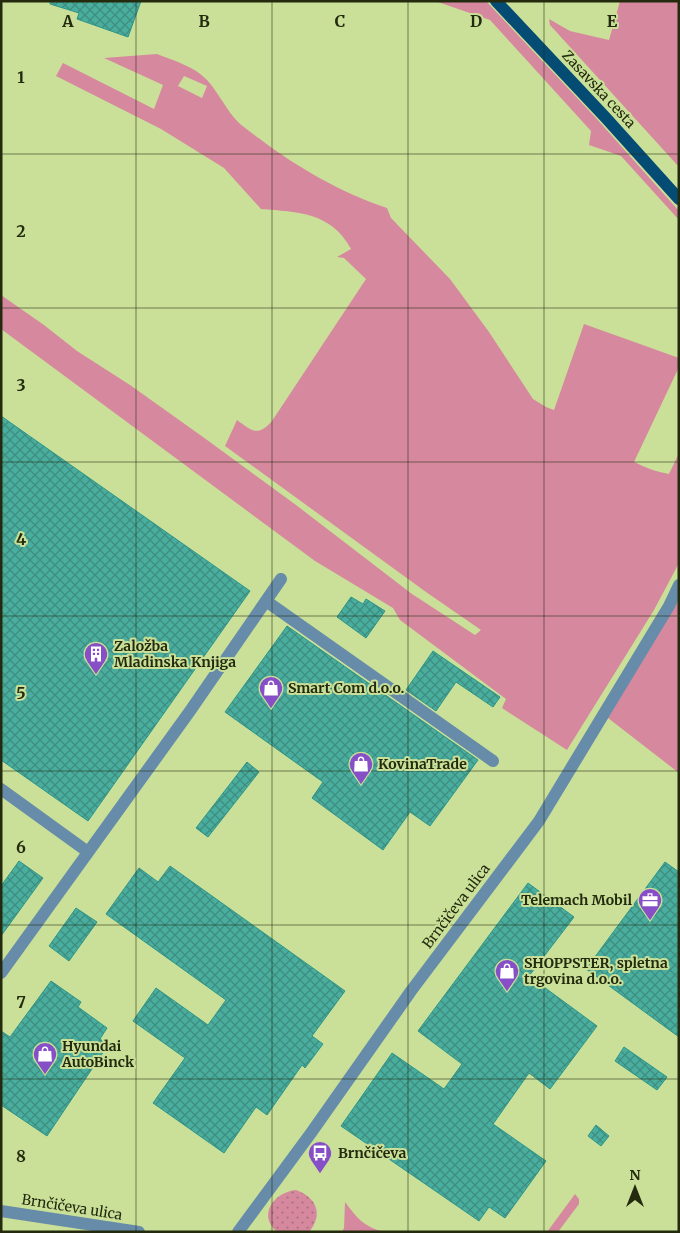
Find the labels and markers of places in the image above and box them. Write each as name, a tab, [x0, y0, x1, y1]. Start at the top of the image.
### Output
place label: Založba Mladinska Knjiga	[114, 637, 236, 671]
building icon: Založba Mladinska Knjiga	[83, 641, 109, 675]
shop icon: Smart Com d.o.o.	[258, 675, 284, 709]
place label: Smart Com d.o.o.	[288, 679, 405, 697]
shop icon: KovinaTrade	[348, 751, 374, 785]
place label: KovinaTrade	[378, 755, 467, 773]
office icon: Telemach Mobil	[637, 887, 663, 921]
place label: Telemach Mobil	[521, 891, 632, 909]
place label: SHOPPSTER, spletna trgovina d.o.o.	[524, 954, 668, 988]
shop icon: SHOPPSTER, spletna trgovina d.o.o.	[494, 958, 520, 992]
place label: Hyundai AutoBinck	[61, 1037, 135, 1071]
shop icon: Hyundai AutoBinck	[32, 1041, 58, 1075]
bus stop icon: Brnčičeva	[307, 1140, 333, 1174]
place label: Brnčičeva	[338, 1144, 406, 1162]

